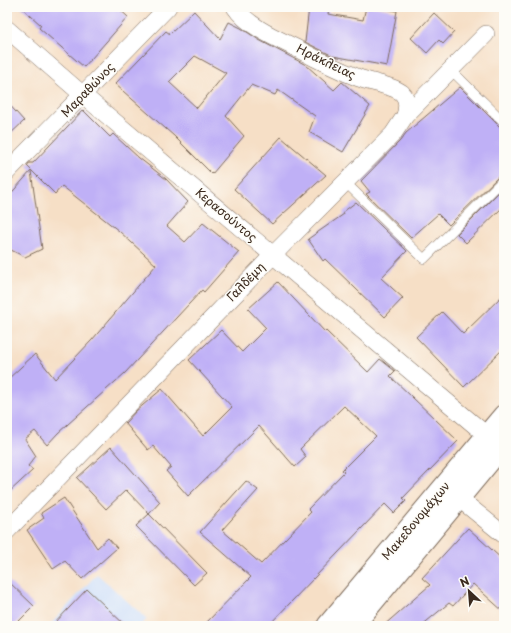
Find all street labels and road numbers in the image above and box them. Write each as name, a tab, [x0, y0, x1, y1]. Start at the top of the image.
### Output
street label: Ηράκλειας	[294, 39, 359, 83]
street label: Μαραθώνος	[57, 58, 118, 121]
street label: Κερασούντος	[192, 183, 261, 245]
street label: Γαλδέμη	[222, 258, 269, 305]
street label: Μακεδονομάχων	[377, 477, 454, 564]

